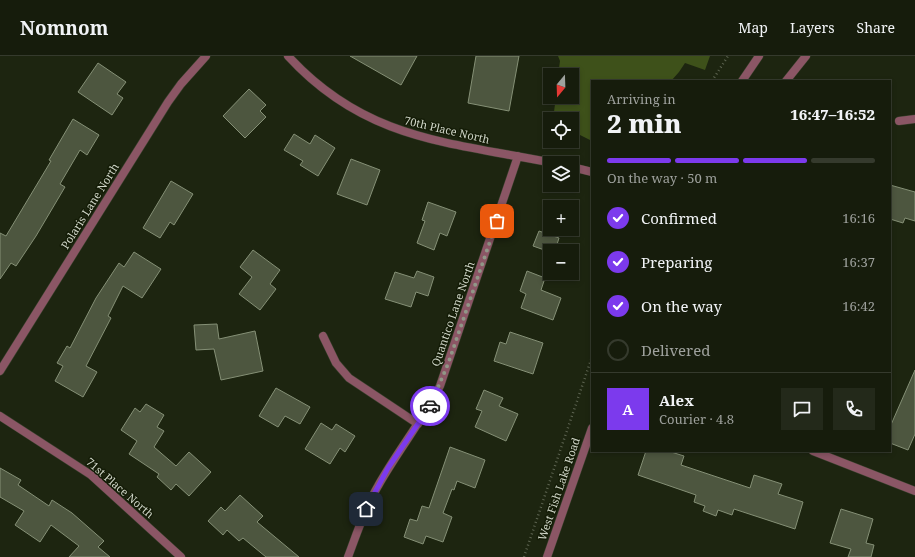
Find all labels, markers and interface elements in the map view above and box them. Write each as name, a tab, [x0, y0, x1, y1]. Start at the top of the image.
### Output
text: Nomnom	[20, 15, 108, 41]
text: Map	[738, 18, 768, 37]
text: Layers	[790, 18, 835, 37]
text: Share	[857, 18, 895, 37]
north arrow	[543, 68, 579, 104]
map controls	[543, 68, 579, 280]
text: Arriving in	[607, 90, 676, 108]
text: 16:47–16:52	[790, 104, 875, 124]
text: 2 min	[607, 105, 682, 141]
street label: 70th Place North	[403, 112, 491, 147]
button: locate	[543, 112, 579, 148]
button: layers	[543, 156, 579, 192]
street label: Polaris Lane North	[57, 160, 122, 252]
text: On the way · 50 m	[607, 169, 717, 187]
button: +	[543, 200, 579, 236]
pin	[480, 204, 514, 238]
icon: check	[607, 207, 629, 229]
text: Confirmed	[641, 208, 717, 228]
text: 16:16	[842, 209, 875, 227]
icon: bag	[486, 210, 508, 232]
button: −	[543, 244, 579, 280]
icon: check	[607, 251, 629, 273]
text: Preparing	[641, 252, 712, 272]
text: 16:37	[842, 253, 875, 271]
street label: Quantico Lane North	[428, 259, 478, 368]
icon: check	[607, 295, 629, 317]
text: On the way	[641, 296, 722, 316]
text: 16:42	[842, 297, 875, 315]
text: Delivered	[641, 340, 710, 360]
courier	[410, 386, 450, 426]
button: chat	[781, 388, 823, 430]
button: phone	[833, 388, 875, 430]
text: Alex	[659, 390, 694, 410]
icon: car	[419, 395, 441, 417]
text: A	[622, 399, 634, 419]
text: Courier · 4.8	[659, 410, 734, 428]
street label: West Fish Lake Road	[534, 435, 583, 542]
street label: 71st Place North	[83, 454, 157, 521]
pin	[349, 492, 383, 526]
icon: home	[355, 498, 377, 520]

